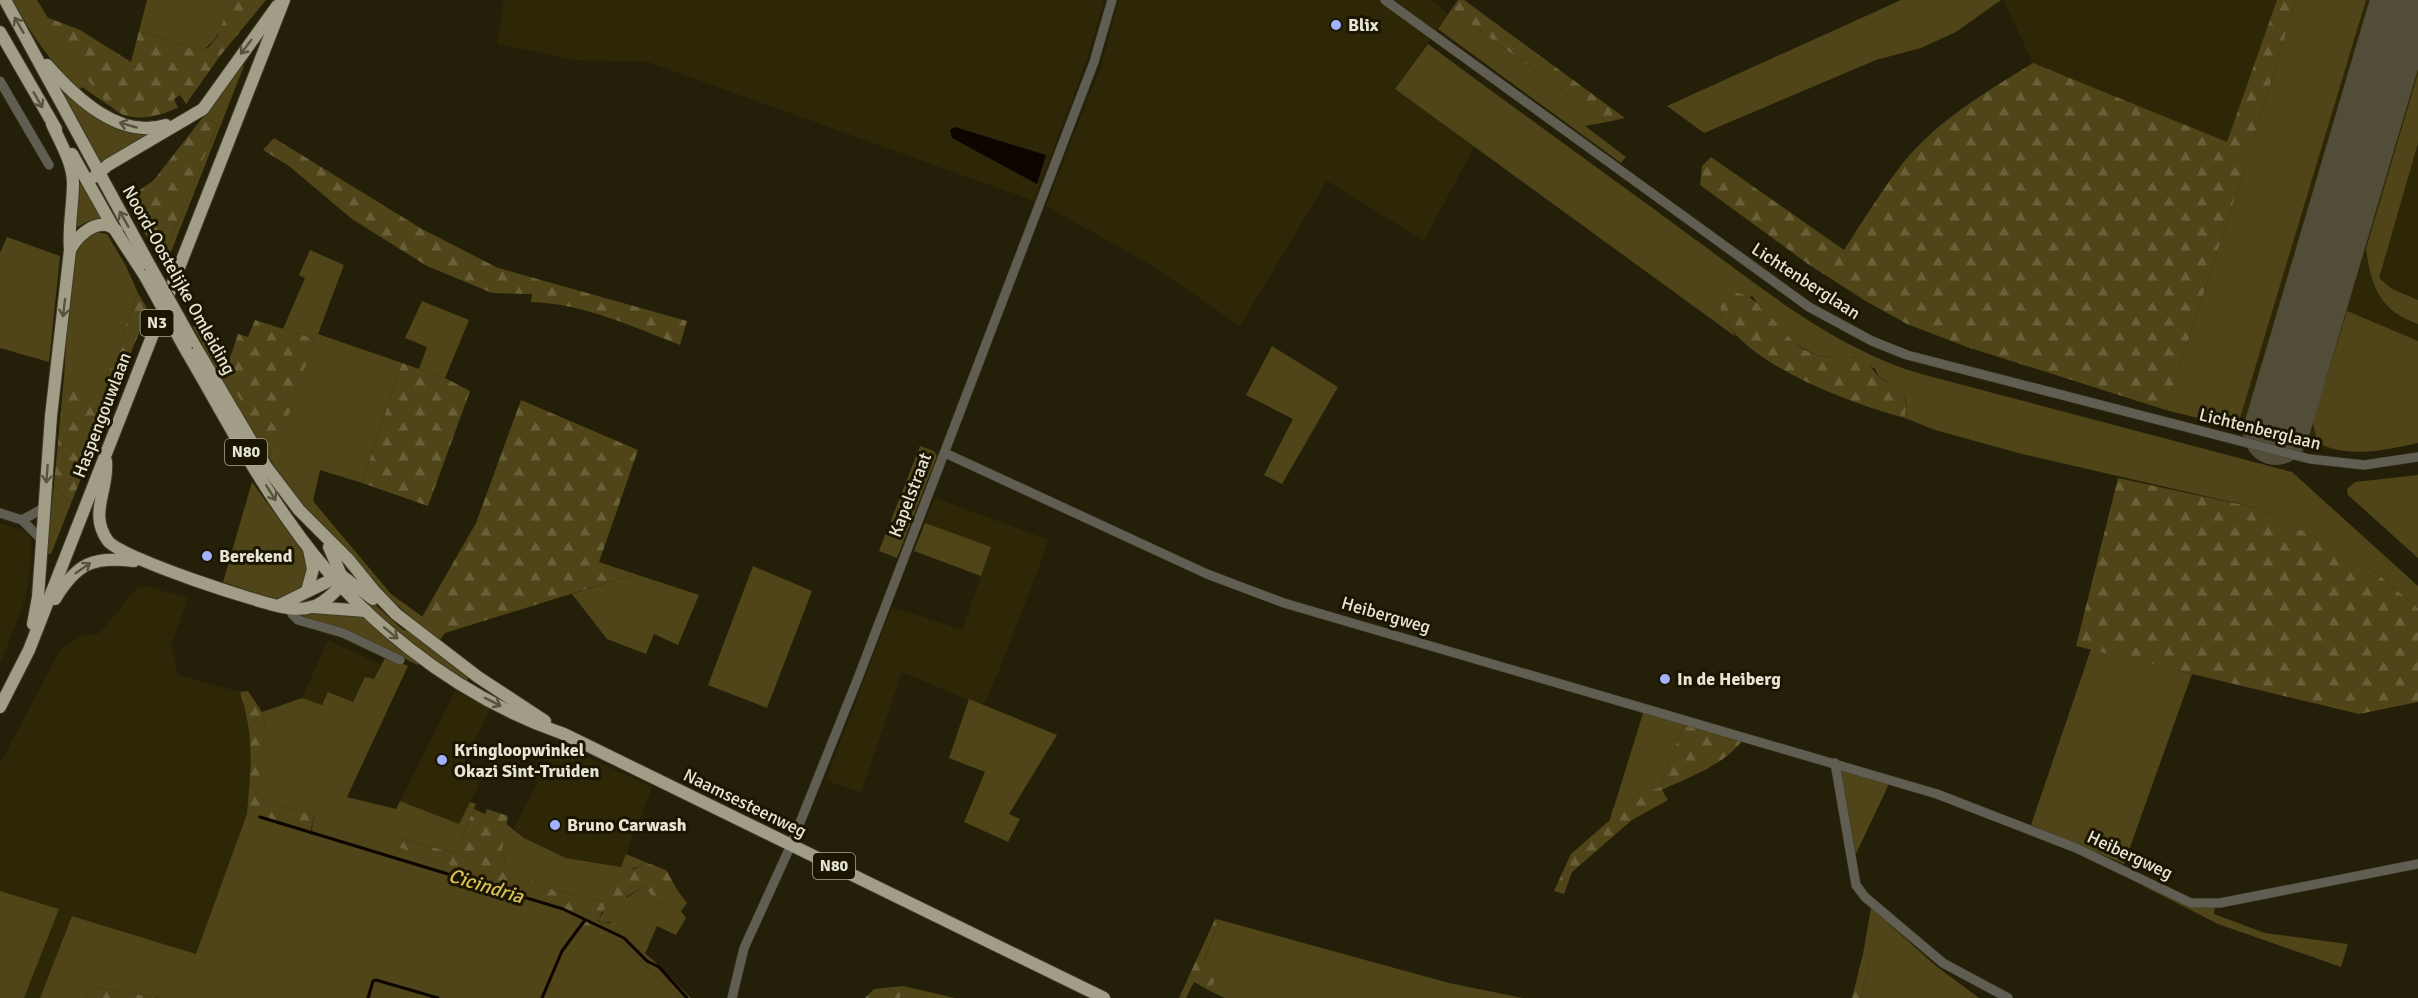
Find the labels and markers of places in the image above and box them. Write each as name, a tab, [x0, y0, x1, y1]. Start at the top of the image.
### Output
place label: Blix	[1348, 14, 1379, 36]
marker: Blix	[1329, 18, 1343, 32]
place label: Berekend	[219, 545, 293, 567]
marker: Berekend	[200, 549, 214, 563]
place label: In de Heiberg	[1677, 668, 1781, 690]
marker: In de Heiberg	[1658, 672, 1672, 686]
place label: Kringloopwinkel Okazi Sint-Truiden	[454, 739, 599, 782]
marker: Kringloopwinkel Okazi Sint-Truiden	[435, 753, 449, 767]
place label: Bruno Carwash	[567, 814, 687, 836]
marker: Bruno Carwash	[548, 818, 562, 832]

